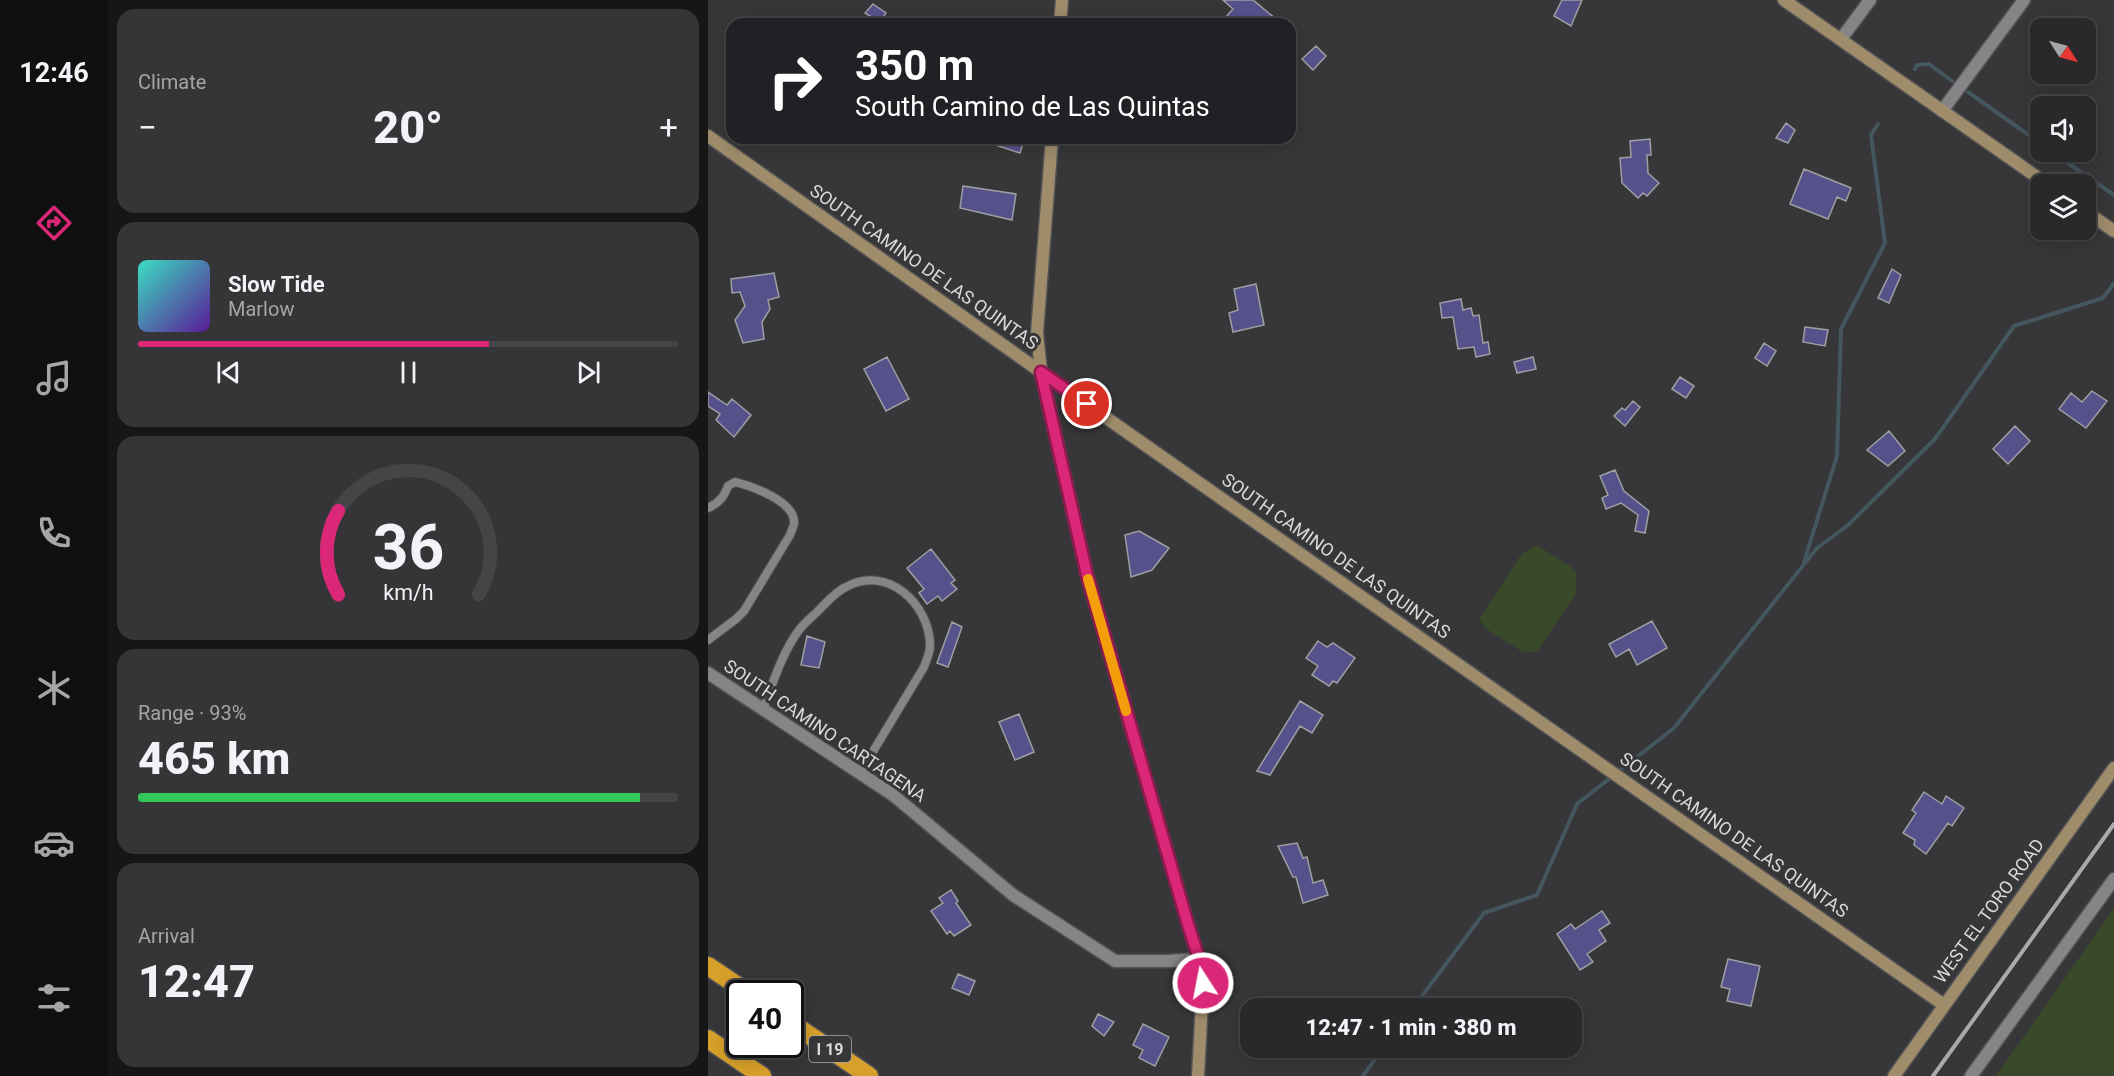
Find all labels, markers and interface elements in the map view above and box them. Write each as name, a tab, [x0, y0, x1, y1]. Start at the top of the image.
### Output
north arrow	[2030, 18, 2096, 84]
map controls	[2030, 18, 2096, 240]
text: 350 m	[855, 41, 974, 90]
icon: right	[756, 42, 834, 120]
text: 12:46	[19, 57, 89, 89]
text: Climate	[138, 70, 206, 94]
text: South Camino de Las Quintas	[855, 91, 1210, 123]
button: sound	[2030, 96, 2096, 162]
text: 20°	[373, 101, 443, 154]
text: −	[138, 108, 157, 147]
text: +	[659, 108, 678, 147]
button: layers	[2030, 174, 2096, 240]
street label: SOUTH CAMINO DE LAS QUINTAS	[806, 179, 1043, 354]
icon: directions	[33, 202, 75, 244]
text: Slow Tide	[228, 272, 325, 297]
text: Marlow	[228, 297, 294, 321]
icon: previous	[212, 356, 245, 389]
icon: pause	[392, 356, 425, 389]
icon: next	[572, 356, 605, 389]
icon: music	[33, 357, 75, 399]
pin	[1061, 378, 1112, 429]
icon: arrive	[1070, 387, 1103, 420]
street label: SOUTH CAMINO DE LAS QUINTAS	[1218, 468, 1455, 643]
text: 36	[372, 511, 444, 584]
icon: phone	[33, 512, 75, 554]
text: km/h	[383, 580, 433, 605]
street label: SOUTH CAMINO CARTAGENA	[720, 655, 931, 806]
icon: climate	[33, 667, 75, 709]
text: Range · 93%	[138, 701, 246, 725]
text: 465 km	[138, 732, 290, 785]
street label: SOUTH CAMINO DE LAS QUINTAS	[1616, 747, 1853, 922]
icon: car	[33, 822, 75, 864]
street label: WEST EL TORO ROAD	[1929, 834, 2048, 987]
text: Arrival	[138, 924, 195, 948]
position arrow	[1171, 951, 1235, 1015]
text: 12:47	[138, 955, 255, 1008]
icon: filters	[33, 977, 75, 1019]
speed limit sign: 40	[726, 980, 804, 1058]
text: 12:47 · 1 min · 380 m	[1306, 1015, 1516, 1040]
road number: I 19	[809, 1036, 851, 1062]

